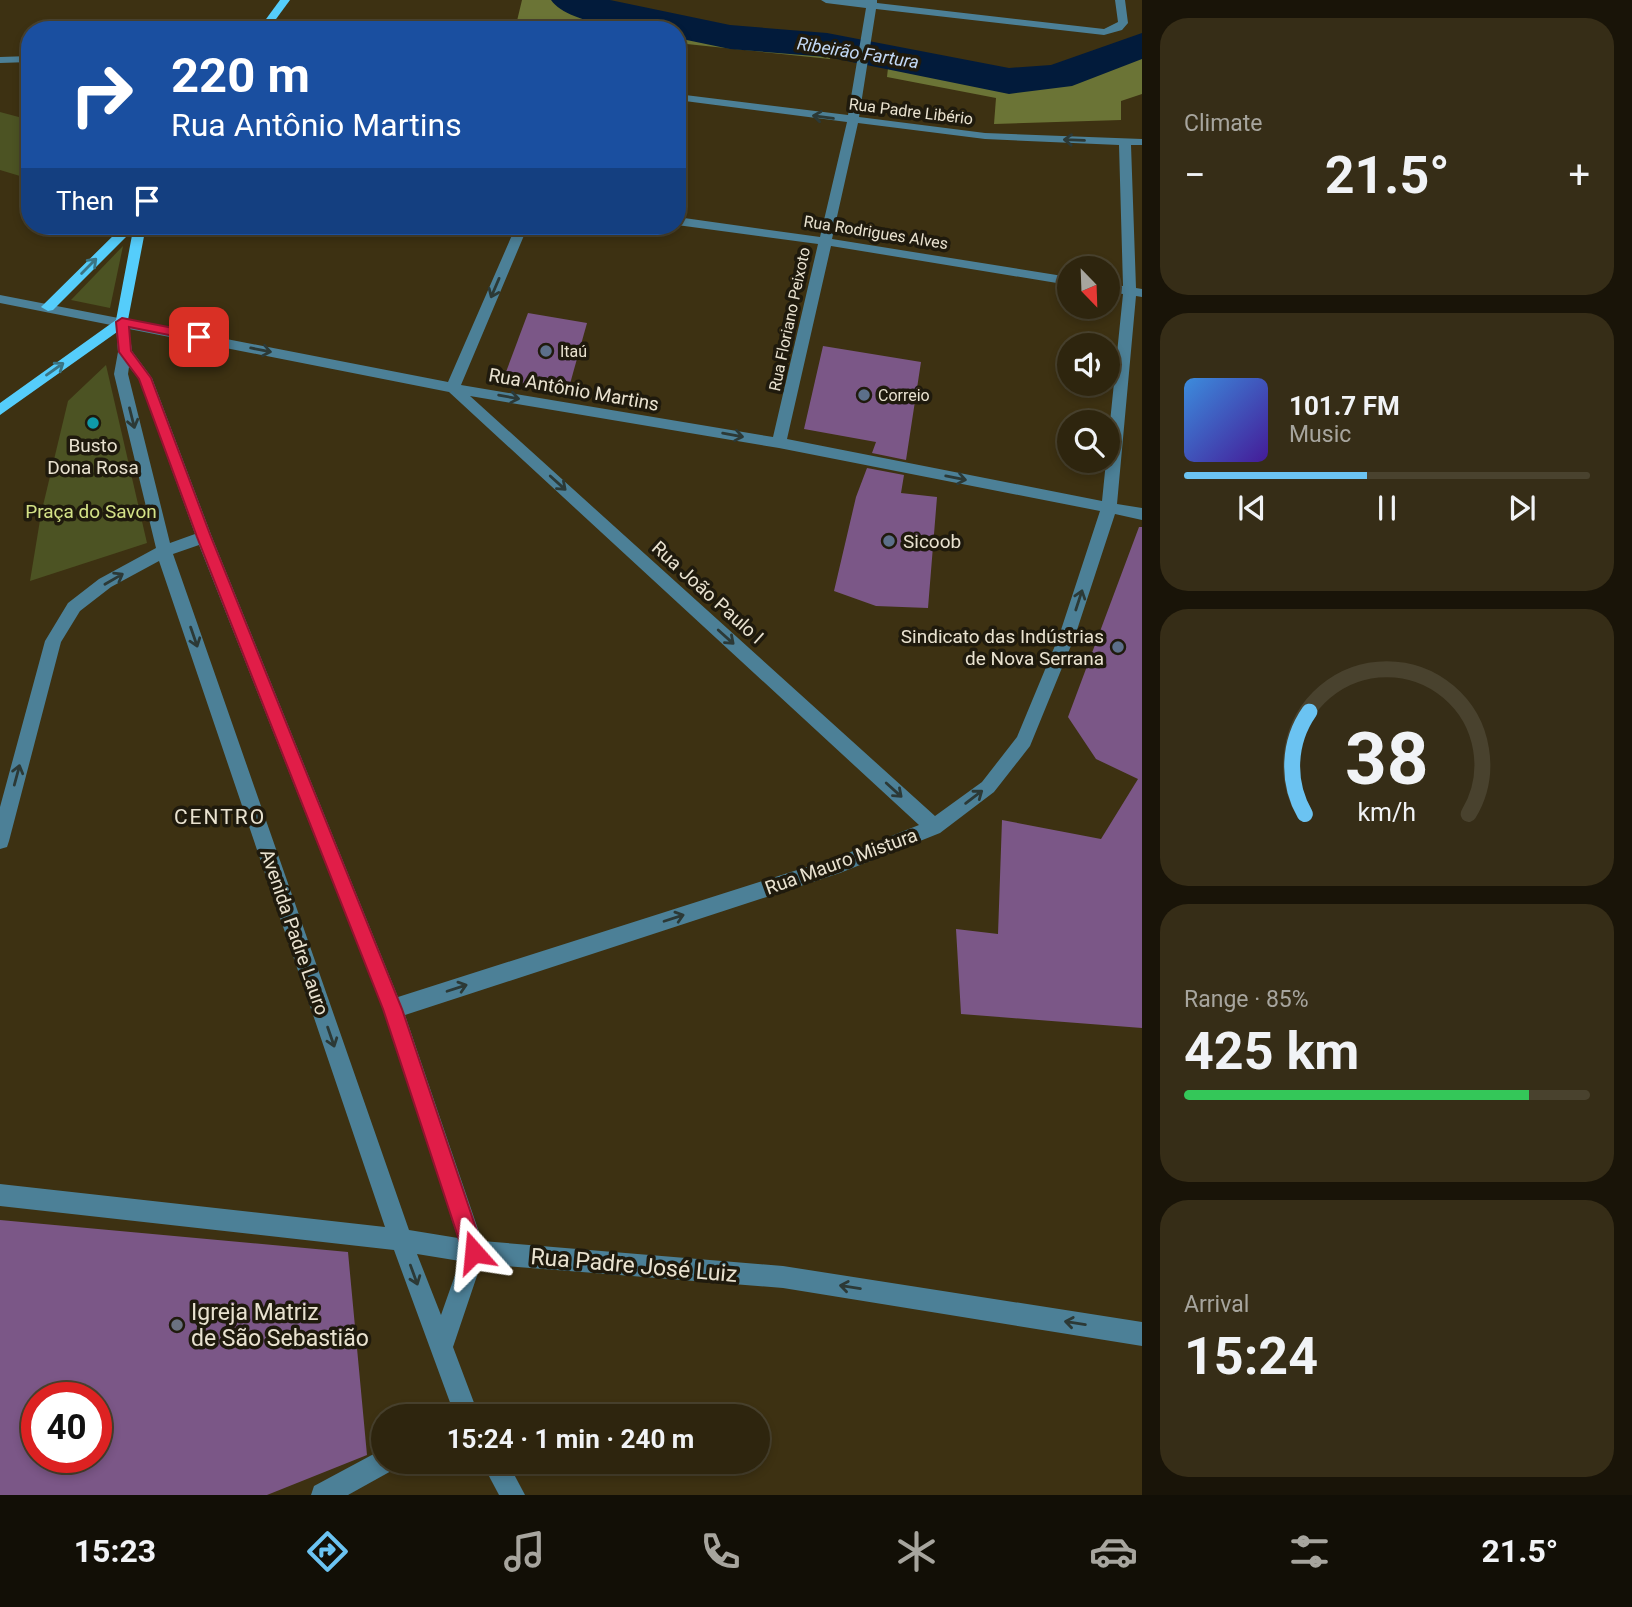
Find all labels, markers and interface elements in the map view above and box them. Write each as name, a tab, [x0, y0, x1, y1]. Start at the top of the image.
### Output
water label: Ribeirão Fartura	[796, 32, 921, 73]
text: 220 m	[171, 47, 310, 104]
icon: right	[56, 49, 147, 140]
street label: Rua Padre Libério	[848, 94, 974, 129]
text: Rua Antônio Martins	[171, 106, 462, 144]
one-way arrow	[812, 110, 835, 123]
text: Climate	[1184, 110, 1263, 137]
one-way arrow	[1063, 133, 1086, 146]
text: 21.5°	[1325, 145, 1450, 206]
text: −	[1184, 153, 1206, 197]
text: +	[1568, 153, 1590, 197]
icon: arrive	[128, 182, 166, 220]
text: Then	[56, 186, 114, 216]
street label: Rua Rodrigues Alves	[802, 212, 949, 253]
street label: Rua Floriano Peixoto	[765, 245, 814, 393]
north arrow	[1057, 256, 1120, 318]
map controls	[1057, 256, 1120, 473]
one-way arrow	[81, 258, 98, 275]
one-way arrow	[488, 277, 501, 299]
pin	[169, 307, 229, 367]
icon: arrive	[180, 318, 218, 356]
button: sound	[1057, 333, 1120, 396]
place label: Itaú	[560, 342, 587, 361]
one-way arrow	[249, 343, 272, 357]
marker: Itaú	[538, 343, 554, 359]
one-way arrow	[45, 362, 64, 376]
street label: Rua Antônio Martins	[487, 363, 661, 416]
place label: Correio	[878, 386, 930, 405]
marker: Correio	[856, 387, 872, 403]
one-way arrow	[497, 391, 520, 404]
text: 101.7 FM	[1289, 391, 1400, 421]
one-way arrow	[126, 406, 139, 429]
button: search	[1057, 410, 1120, 473]
marker: Busto Dona Rosa	[85, 415, 101, 431]
text: Music	[1289, 421, 1351, 448]
one-way arrow	[721, 429, 744, 442]
place label: Busto Dona Rosa	[47, 434, 139, 479]
one-way arrow	[944, 471, 967, 485]
one-way arrow	[549, 475, 566, 492]
icon: previous	[1233, 489, 1271, 527]
icon: pause	[1368, 489, 1406, 527]
icon: next	[1503, 489, 1541, 527]
park label: Praça do Savon	[25, 500, 157, 523]
place label: Sicoob	[903, 530, 961, 553]
marker: Sicoob	[881, 533, 897, 549]
street label: Rua João Paulo I	[647, 536, 768, 649]
one-way arrow	[103, 572, 123, 586]
one-way arrow	[1074, 589, 1086, 611]
one-way arrow	[189, 625, 201, 647]
place label: Sindicato das Indústrias de Nova Serrana	[901, 625, 1104, 670]
one-way arrow	[717, 629, 735, 645]
marker: Sindicato das Indústrias de Nova Serrana	[1110, 639, 1126, 655]
text: 38	[1345, 716, 1429, 802]
one-way arrow	[12, 764, 25, 786]
one-way arrow	[885, 782, 903, 798]
one-way arrow	[964, 790, 983, 805]
text: km/h	[1358, 797, 1416, 826]
district label: CENTRO	[174, 805, 266, 829]
street label: Rua Mauro Mistura	[762, 823, 921, 900]
street label: Avenida Padre Lauro	[255, 846, 334, 1018]
one-way arrow	[662, 910, 684, 923]
one-way arrow	[446, 981, 468, 993]
text: Range · 85%	[1184, 986, 1309, 1013]
text: 425 km	[1184, 1021, 1359, 1082]
one-way arrow	[326, 1026, 338, 1048]
position arrow	[437, 1215, 511, 1289]
street label: Rua Padre José Luiz	[529, 1243, 739, 1288]
one-way arrow	[409, 1264, 422, 1286]
one-way arrow	[839, 1280, 862, 1293]
text: Arrival	[1184, 1291, 1249, 1318]
place label: Igreja Matriz de São Sebastião	[191, 1299, 369, 1352]
one-way arrow	[1064, 1316, 1086, 1329]
marker: Igreja Matriz de São Sebastião	[169, 1317, 185, 1333]
text: 15:24	[1184, 1326, 1318, 1387]
speed limit sign: 40	[21, 1382, 112, 1473]
text: 15:24 · 1 min · 240 m	[447, 1424, 694, 1454]
icon: directions	[303, 1527, 352, 1576]
icon: music	[500, 1527, 549, 1576]
icon: phone	[696, 1527, 745, 1576]
icon: climate	[892, 1527, 941, 1576]
icon: car	[1089, 1527, 1138, 1576]
icon: filters	[1285, 1527, 1334, 1576]
text: 15:23	[74, 1532, 156, 1570]
text: 21.5°	[1481, 1532, 1558, 1570]

